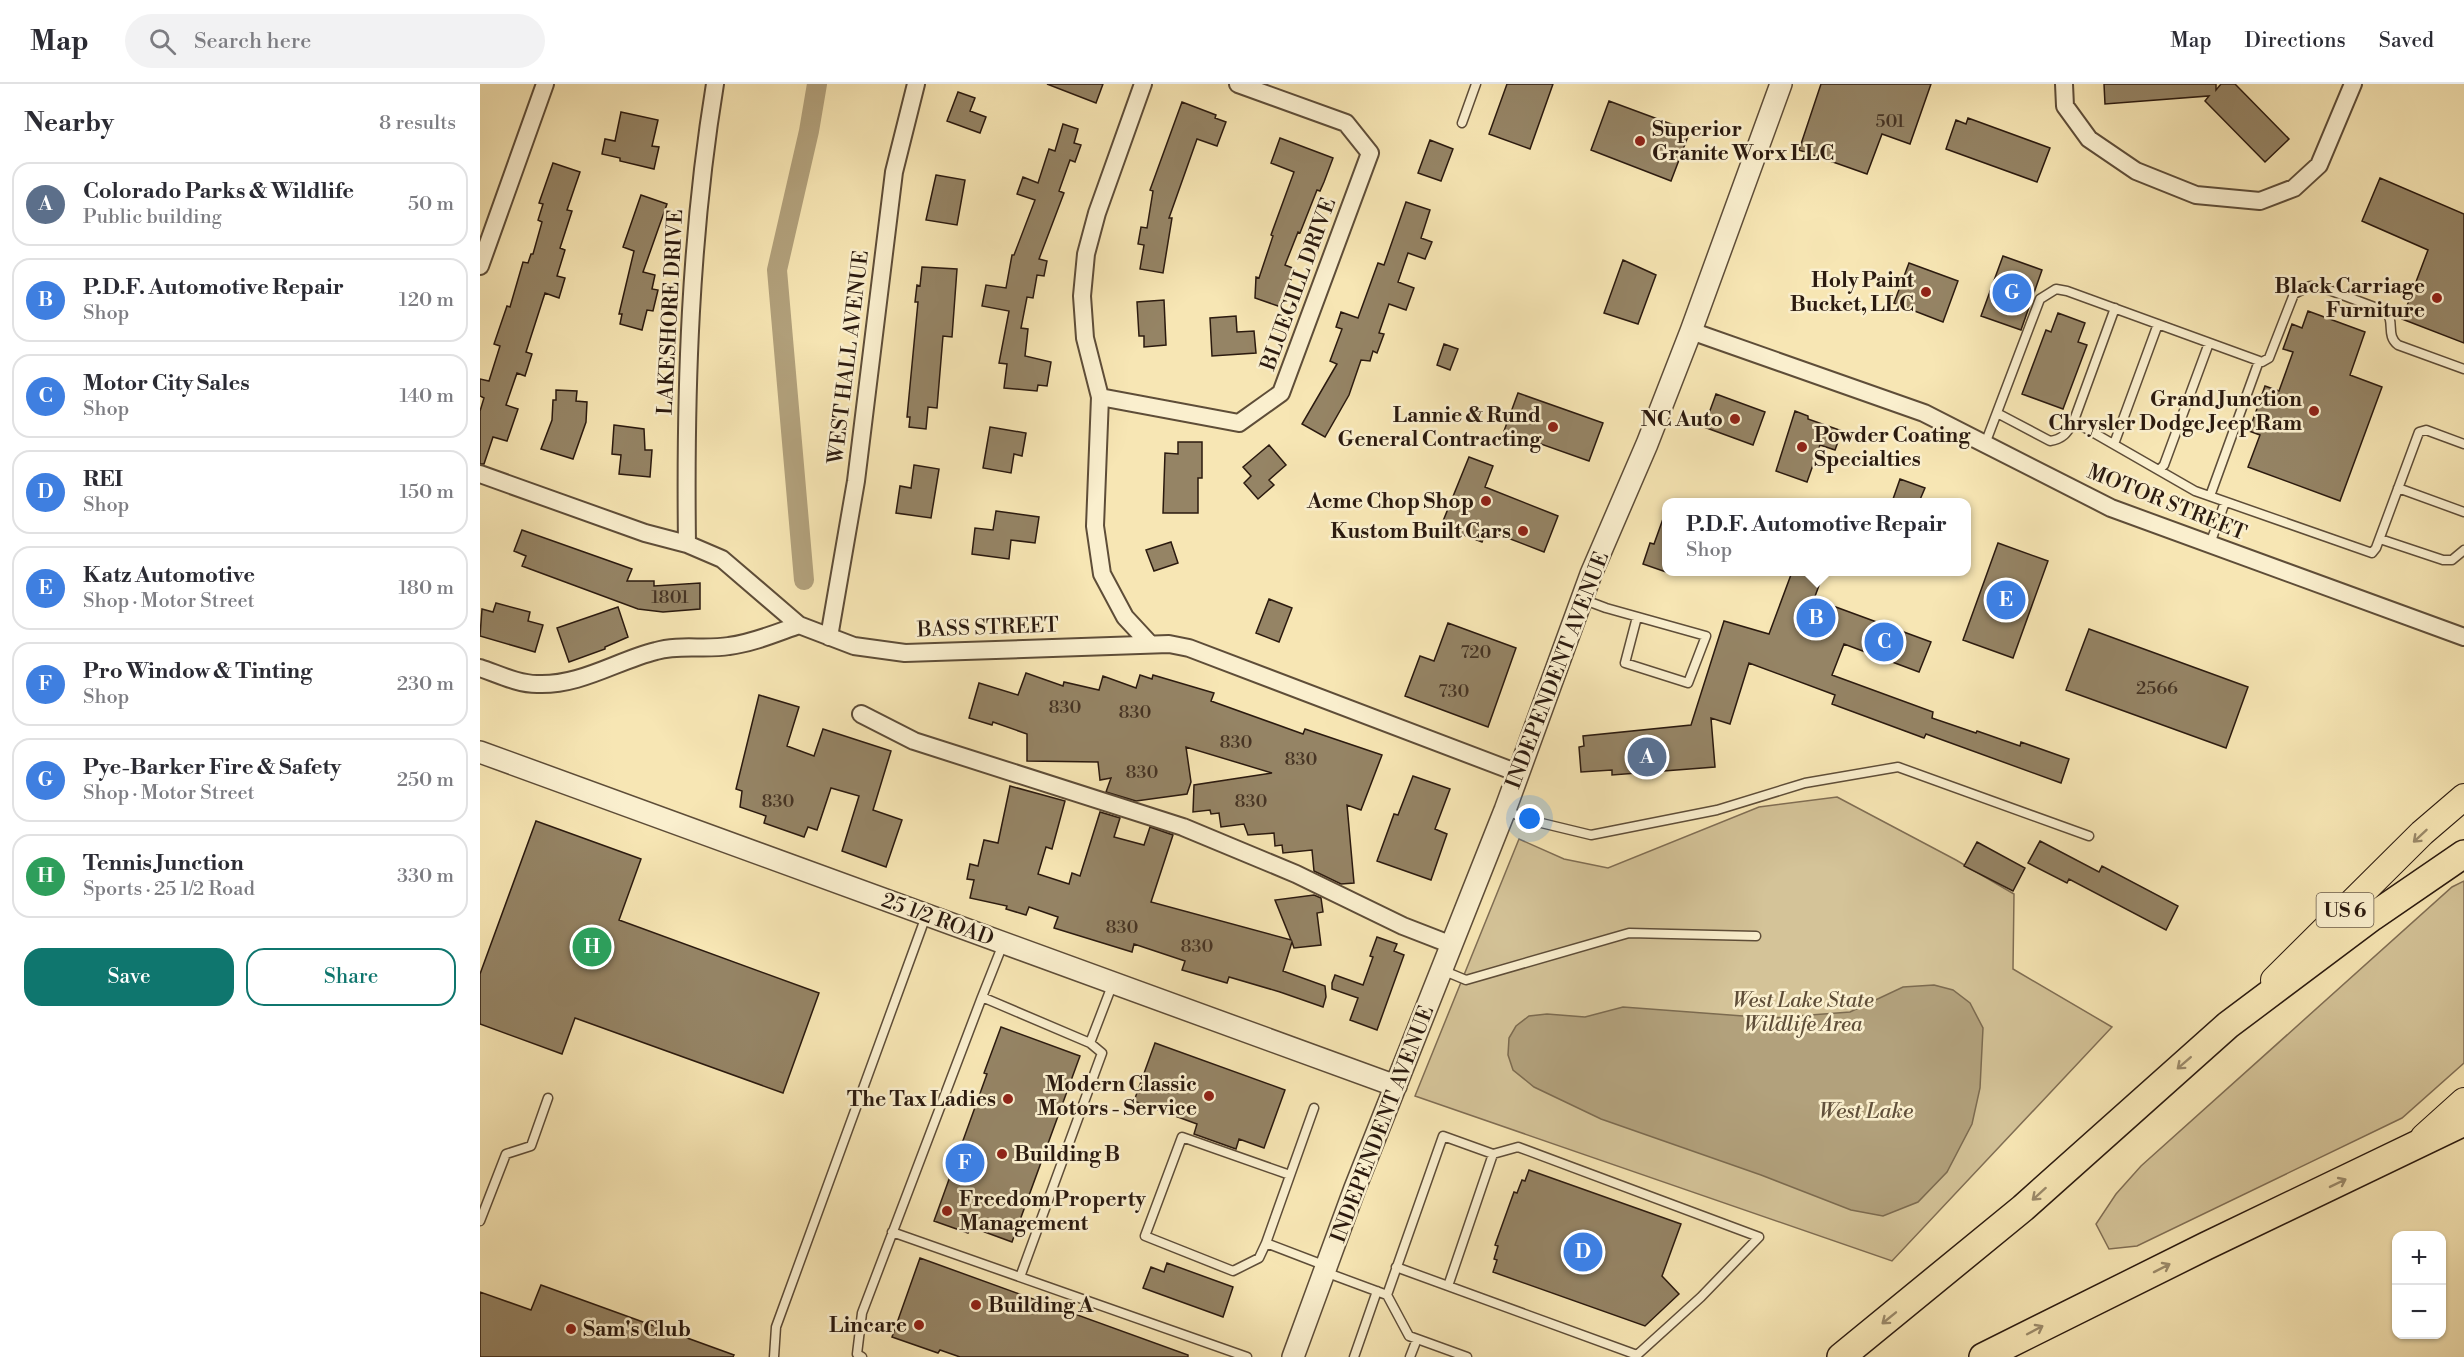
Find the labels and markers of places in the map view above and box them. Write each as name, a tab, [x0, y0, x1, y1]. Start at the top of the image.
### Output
place label: Superior Granite Worx LLC	[1652, 117, 1834, 167]
marker: Superior Granite Worx LLC	[1633, 134, 1647, 148]
place label: Holy Paint Bucket, LLC	[1790, 268, 1915, 318]
pin: G	[1992, 270, 2032, 316]
place label: Black Carriage Furniture	[2274, 274, 2425, 324]
marker: Holy Paint Bucket, LLC	[1919, 285, 1933, 299]
marker: Black Carriage Furniture	[2430, 291, 2444, 305]
place label: Grand Junction Chrysler Dodge Jeep Ram	[2048, 387, 2302, 437]
place label: Lannie & Rund General Contracting	[1338, 403, 1542, 453]
marker: Grand Junction Chrysler Dodge Jeep Ram	[2307, 404, 2321, 418]
place label: NC Auto	[1641, 407, 1723, 433]
marker: NC Auto	[1728, 412, 1742, 426]
marker: Lannie & Rund General Contracting	[1546, 420, 1560, 434]
place label: Powder Coating Specialties	[1814, 423, 1971, 473]
marker: Powder Coating Specialties	[1795, 440, 1809, 454]
place label: Acme Chop Shop	[1306, 489, 1474, 515]
marker: Acme Chop Shop	[1479, 494, 1493, 508]
place label: Kustom Built Cars	[1330, 519, 1511, 545]
marker: Kustom Built Cars	[1516, 524, 1530, 538]
pin: E	[1986, 578, 2026, 622]
pin: B	[1796, 596, 1836, 640]
pin: C	[1864, 620, 1904, 664]
pin: A	[1628, 734, 1666, 780]
pin: H	[572, 924, 612, 970]
place label: Modern Classic Motors - Service	[1037, 1072, 1197, 1122]
place label: The Tax Ladies	[847, 1087, 996, 1113]
marker: Modern Classic Motors - Service	[1202, 1089, 1216, 1103]
marker: The Tax Ladies	[1001, 1092, 1015, 1106]
pin: F	[946, 1140, 984, 1186]
place label: Building B	[1014, 1142, 1120, 1168]
marker: Building B	[995, 1147, 1009, 1161]
place label: Freedom Property Management	[959, 1187, 1146, 1237]
marker: Freedom Property Management	[940, 1204, 954, 1218]
pin: D	[1564, 1230, 1602, 1274]
place label: Building A	[988, 1293, 1094, 1319]
marker: Building A	[969, 1298, 983, 1312]
place label: Lincare	[829, 1313, 907, 1339]
place label: Sam's Club	[583, 1317, 691, 1343]
marker: Lincare	[912, 1318, 926, 1332]
marker: Sam's Club	[564, 1322, 578, 1336]

